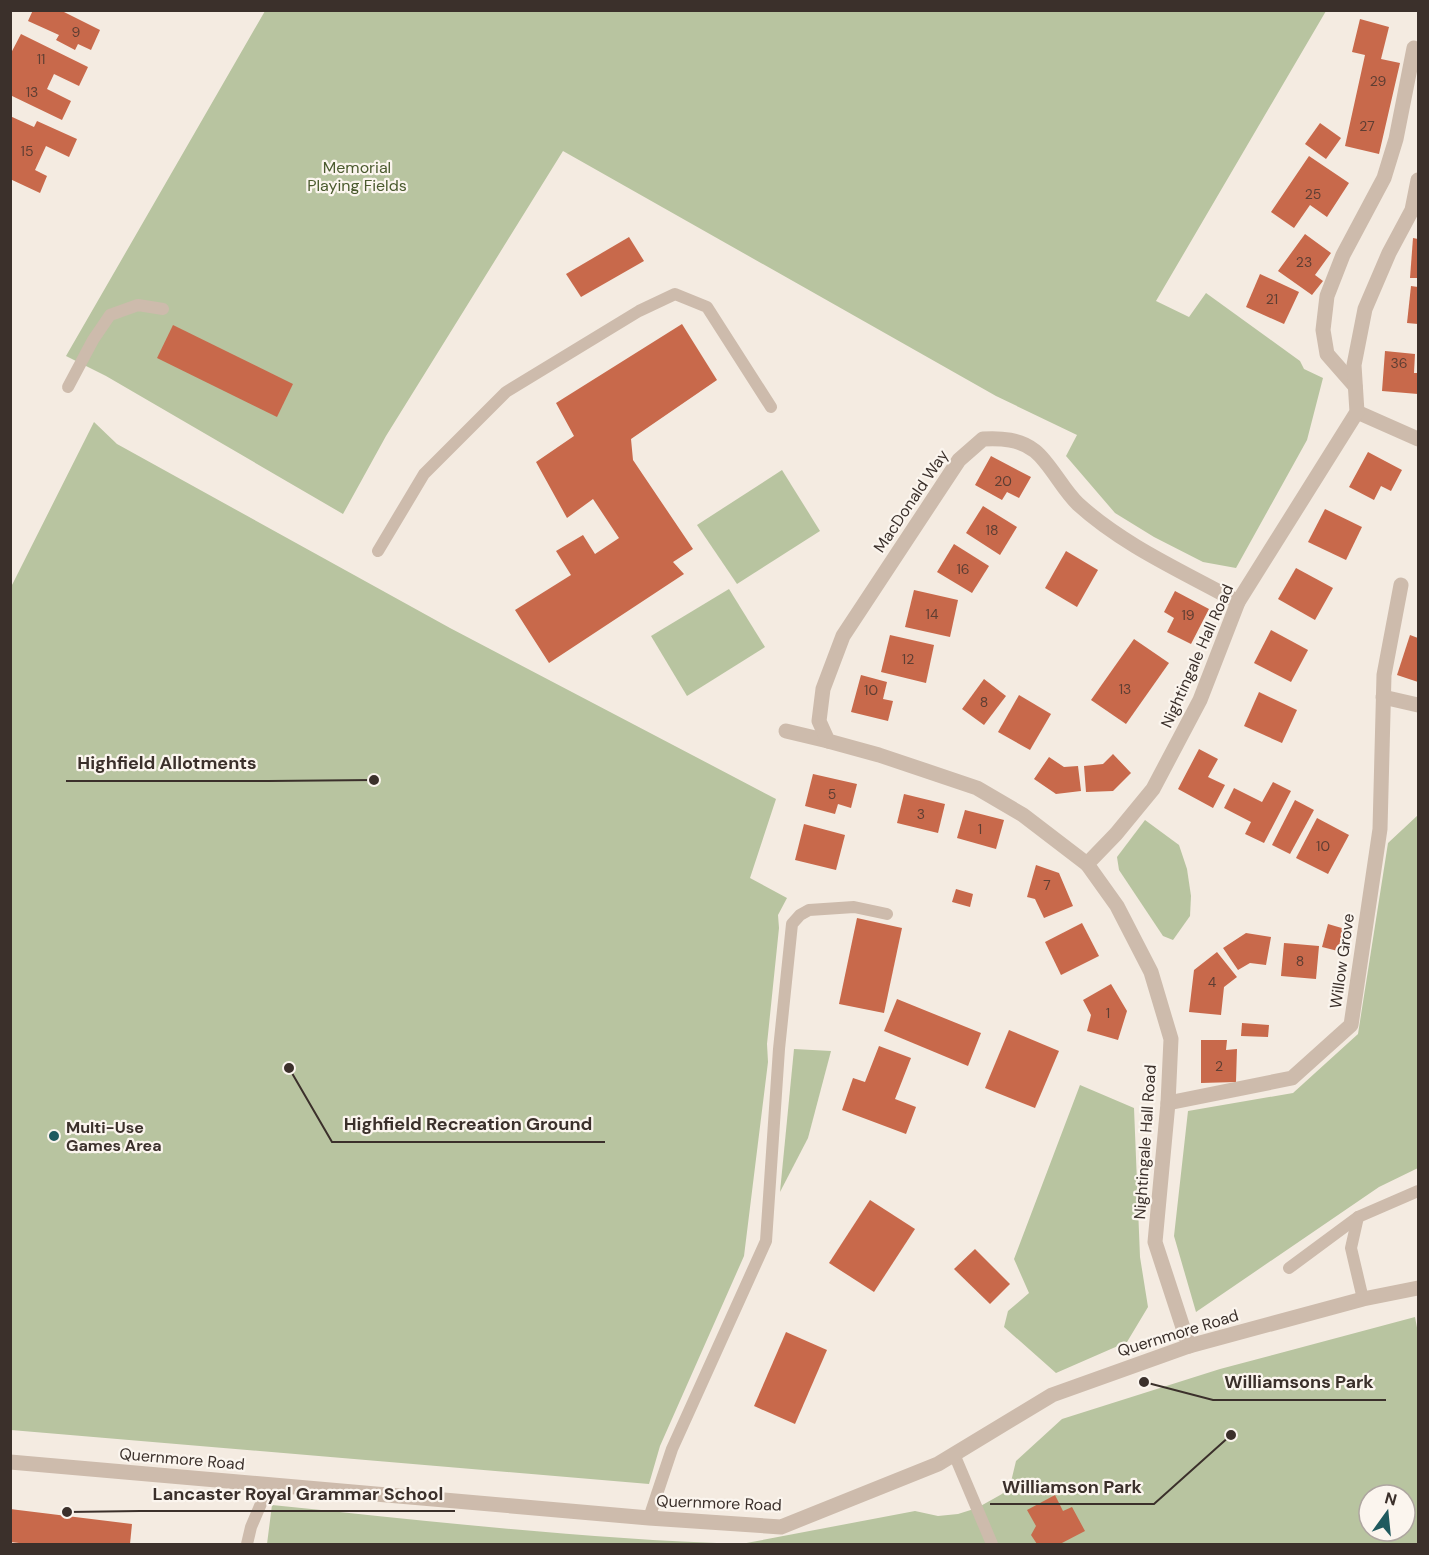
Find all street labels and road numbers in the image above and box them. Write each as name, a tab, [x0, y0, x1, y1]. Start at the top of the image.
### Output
street label: MacDonald Way	[869, 445, 953, 556]
street label: Nightingale Hall Road	[1156, 581, 1238, 731]
street label: Willow Grove	[1325, 912, 1359, 1010]
street label: Nightingale Hall Road	[1129, 1064, 1161, 1220]
street label: Quernmore Road	[1115, 1305, 1241, 1361]
street label: Quernmore Road	[118, 1443, 246, 1475]
street label: Quernmore Road	[656, 1490, 782, 1516]

